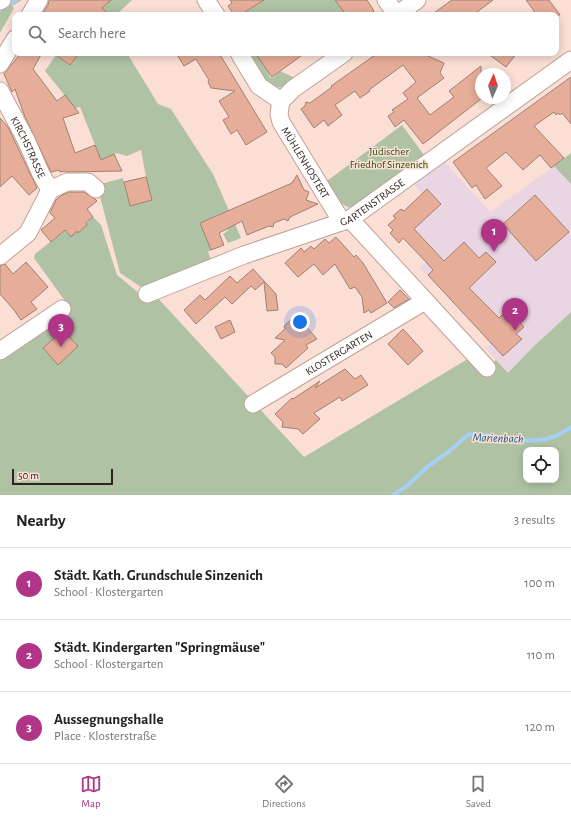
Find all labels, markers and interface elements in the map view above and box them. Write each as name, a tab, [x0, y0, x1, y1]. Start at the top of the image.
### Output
search box	[12, 12, 559, 56]
icon: search	[26, 23, 48, 45]
text: Search here	[58, 26, 126, 41]
north arrow	[475, 68, 511, 104]
street label: KIRCHSTRASSE	[9, 115, 48, 181]
street label: MÜHLENHOSTERT	[280, 125, 332, 201]
park label: Jüdischer Friedhof Sinzenich	[350, 146, 428, 170]
street label: GARTENSTRASSE	[339, 176, 407, 228]
pin: 1	[481, 219, 507, 252]
pin: 2	[502, 298, 528, 331]
your location	[290, 312, 310, 332]
pin: 3	[48, 314, 74, 347]
street label: KLOSTERGARTEN	[303, 328, 374, 377]
water label: Marienbach	[472, 431, 524, 445]
map controls	[523, 447, 559, 483]
button: locate	[523, 447, 559, 483]
scale bar	[12, 467, 113, 486]
text: 50 m	[18, 470, 39, 481]
text: Nearby	[16, 512, 66, 529]
text: 3 results	[514, 514, 555, 527]
text: Städt. Kath. Grundschule Sinzenich	[54, 568, 263, 583]
text: 1	[27, 577, 31, 590]
text: 100 m	[524, 577, 555, 590]
text: School · Klostergarten	[54, 586, 163, 599]
text: Städt. Kindergarten "Springmäuse"	[54, 640, 265, 655]
text: 2	[26, 649, 32, 662]
text: 110 m	[527, 649, 555, 662]
text: School · Klostergarten	[54, 658, 163, 671]
text: Aussegnungshalle	[54, 712, 164, 727]
text: 3	[26, 721, 32, 734]
text: 120 m	[525, 721, 555, 734]
text: Place · Klosterstraße	[54, 730, 156, 743]
tab: Map	[80, 773, 102, 810]
tab: Directions	[262, 773, 306, 810]
tab: Saved	[466, 773, 491, 810]

